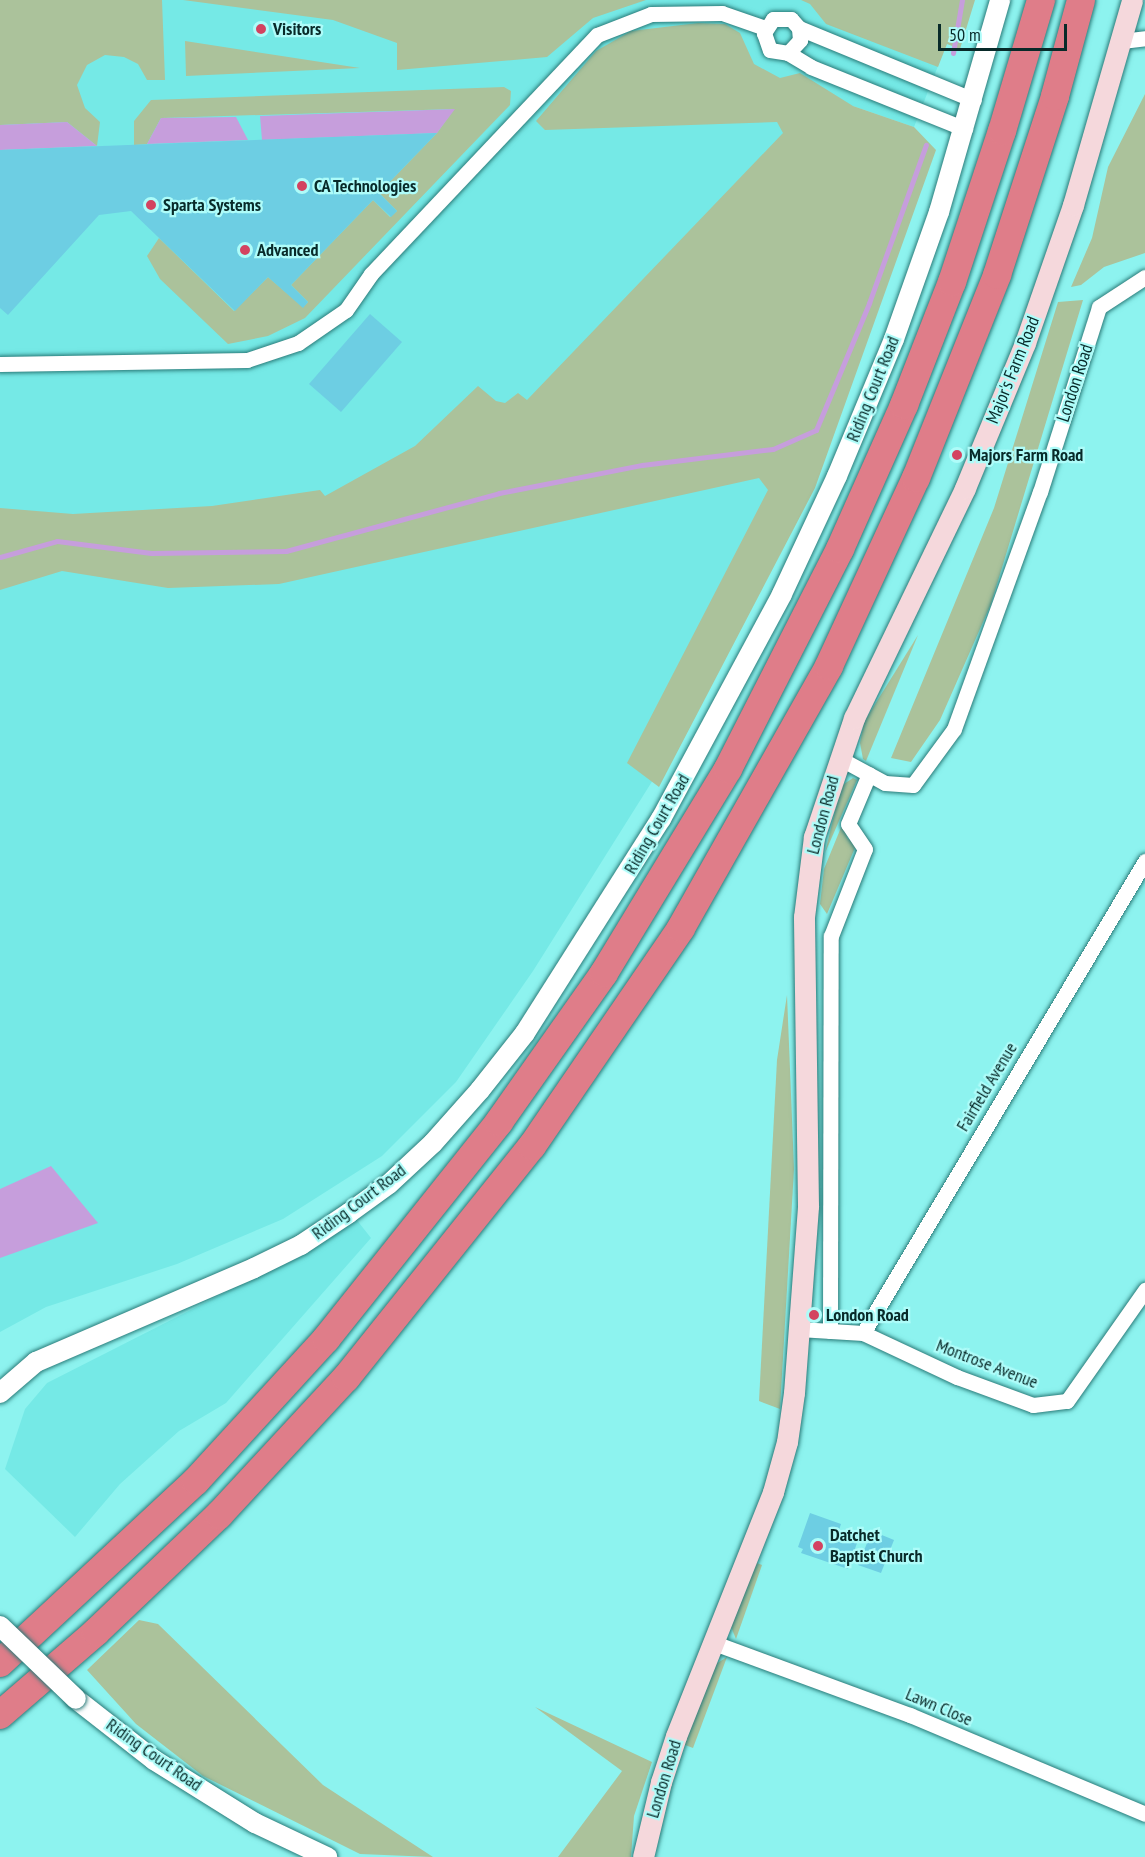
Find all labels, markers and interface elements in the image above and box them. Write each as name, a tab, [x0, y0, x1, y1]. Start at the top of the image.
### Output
scale bar	[941, 12, 1070, 50]
place label: Visitors	[273, 18, 321, 40]
marker: Visitors	[254, 22, 268, 36]
text: 50 m	[949, 23, 981, 46]
place label: CA Technologies	[314, 175, 417, 197]
marker: CA Technologies	[295, 179, 309, 193]
place label: Sparta Systems	[163, 194, 261, 216]
marker: Sparta Systems	[144, 198, 158, 212]
place label: Advanced	[257, 239, 319, 261]
marker: Advanced	[238, 243, 252, 257]
street label: Major's Farm Road	[982, 313, 1044, 427]
street label: Riding Court Road	[842, 333, 904, 445]
street label: London Road	[1052, 341, 1098, 425]
place label: Majors Farm Road	[969, 444, 1083, 466]
marker: Majors Farm Road	[950, 448, 964, 462]
street label: Riding Court Road	[620, 770, 694, 878]
street label: London Road	[802, 773, 844, 857]
street label: Fairfield Avenue	[952, 1039, 1022, 1135]
street label: Riding Court Road	[308, 1160, 410, 1244]
place label: London Road	[826, 1304, 909, 1326]
marker: London Road	[807, 1308, 821, 1322]
street label: Montrose Avenue	[933, 1335, 1041, 1393]
place label: Datchet Baptist Church	[830, 1525, 923, 1568]
marker: Datchet Baptist Church	[811, 1539, 825, 1553]
street label: Lawn Close	[902, 1683, 976, 1731]
street label: Riding Court Road	[102, 1714, 206, 1796]
street label: London Road	[642, 1737, 686, 1821]

